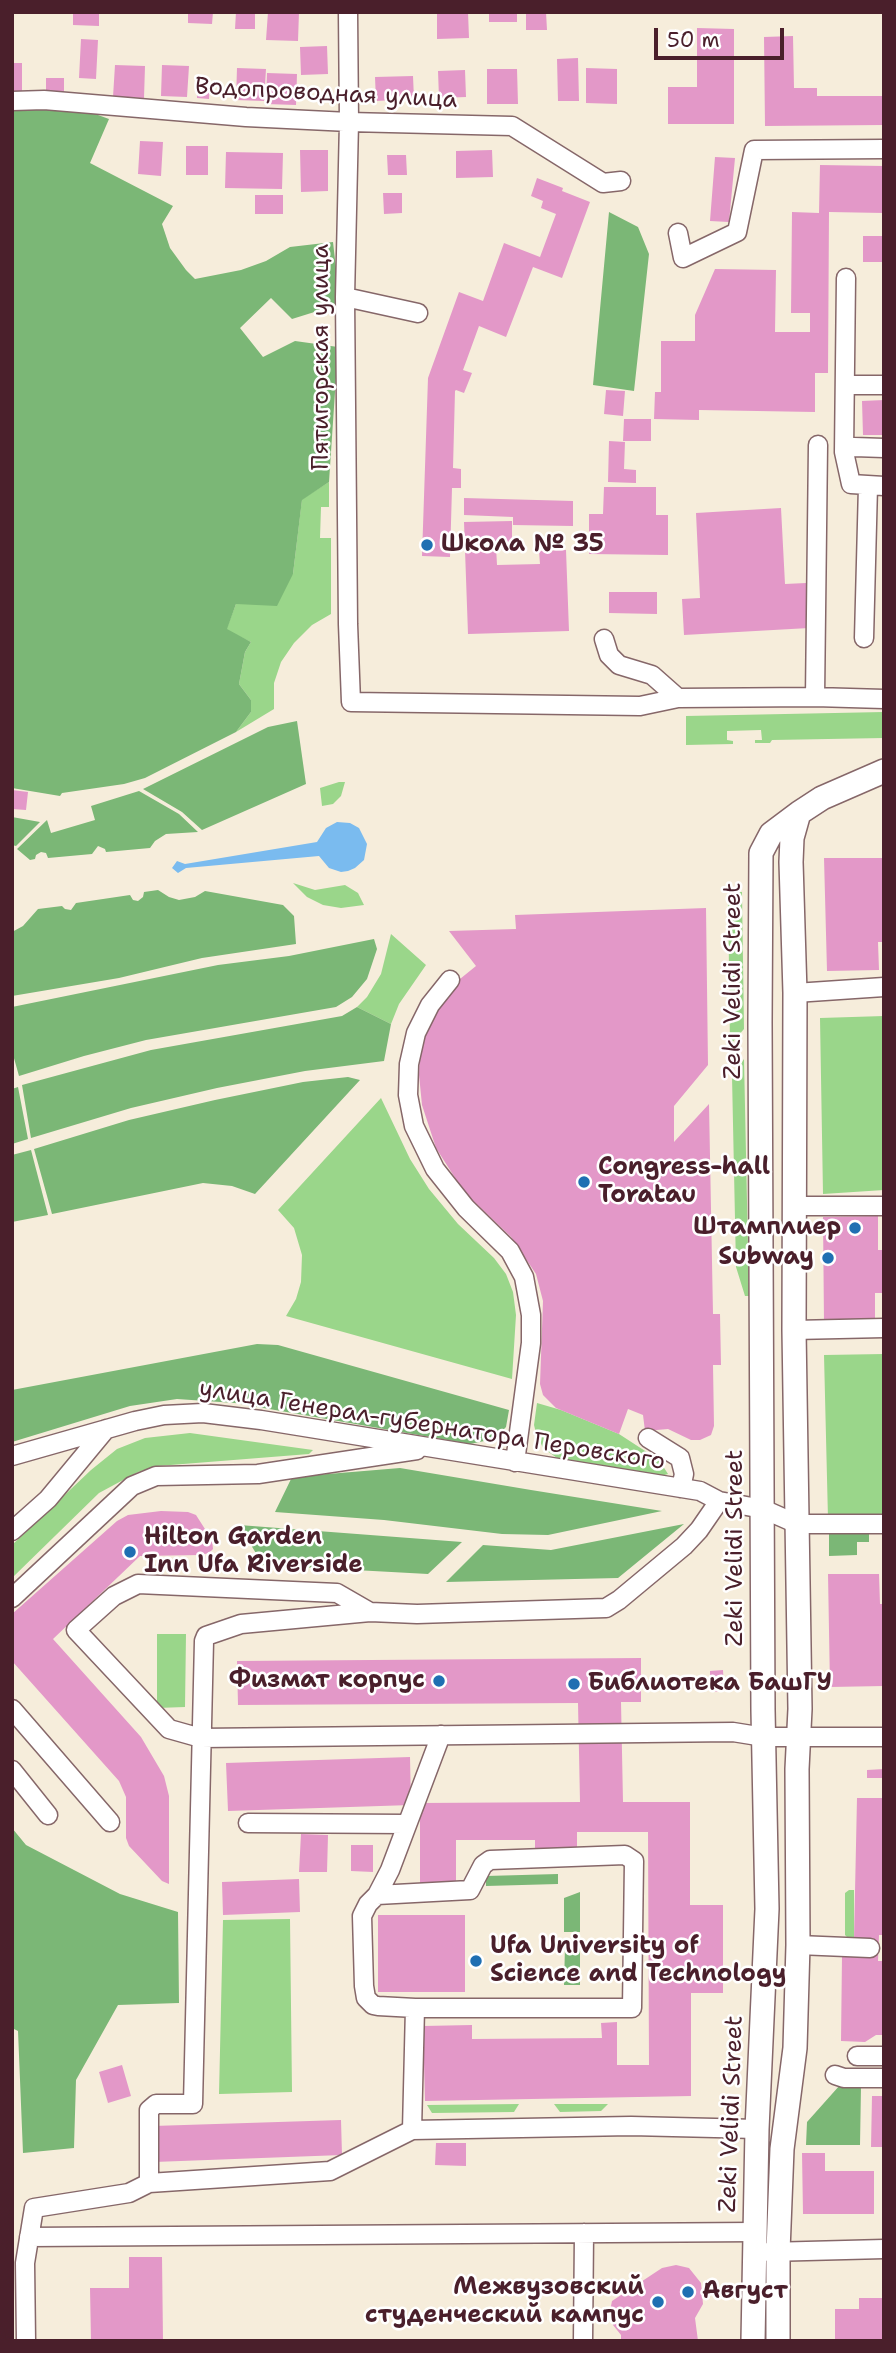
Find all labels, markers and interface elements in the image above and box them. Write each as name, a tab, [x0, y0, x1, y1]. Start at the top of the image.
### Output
scale bar	[658, 14, 788, 58]
text: 50 m	[667, 26, 720, 54]
street label: Водопроводная улица	[194, 73, 458, 115]
street label: Пятигорская улица	[308, 244, 336, 470]
place label: Школа № 35	[441, 531, 604, 559]
marker: Школа № 35	[419, 537, 435, 553]
street label: Zeki Velidi Street	[720, 882, 748, 1080]
place label: Congress-hall Toratau	[598, 1154, 770, 1210]
marker: Congress-hall Toratau	[576, 1174, 592, 1190]
place label: Штамплиер	[693, 1214, 841, 1242]
marker: Штамплиер	[847, 1220, 863, 1236]
place label: Subway	[718, 1244, 814, 1272]
marker: Subway	[820, 1250, 836, 1266]
street label: улица Генерал-губернатора Перовского	[197, 1375, 667, 1477]
street label: Zeki Velidi Street	[722, 1449, 750, 1647]
place label: Hilton Garden Inn Ufa Riverside	[144, 1524, 363, 1580]
marker: Hilton Garden Inn Ufa Riverside	[122, 1544, 138, 1560]
place label: Физмат корпус	[229, 1667, 425, 1695]
place label: Библиотека БашГУ	[588, 1670, 832, 1698]
marker: Физмат корпус	[431, 1673, 447, 1689]
marker: Библиотека БашГУ	[566, 1676, 582, 1692]
place label: Ufa University of Science and Technology	[490, 1933, 786, 1989]
marker: Ufa University of Science and Technology	[468, 1953, 484, 1969]
street label: Zeki Velidi Street	[714, 2015, 750, 2213]
place label: Межвузовский студенческий кампус	[365, 2274, 644, 2330]
place label: Август	[702, 2278, 788, 2306]
marker: Август	[680, 2284, 696, 2300]
marker: Межвузовский студенческий кампус	[650, 2294, 666, 2310]

